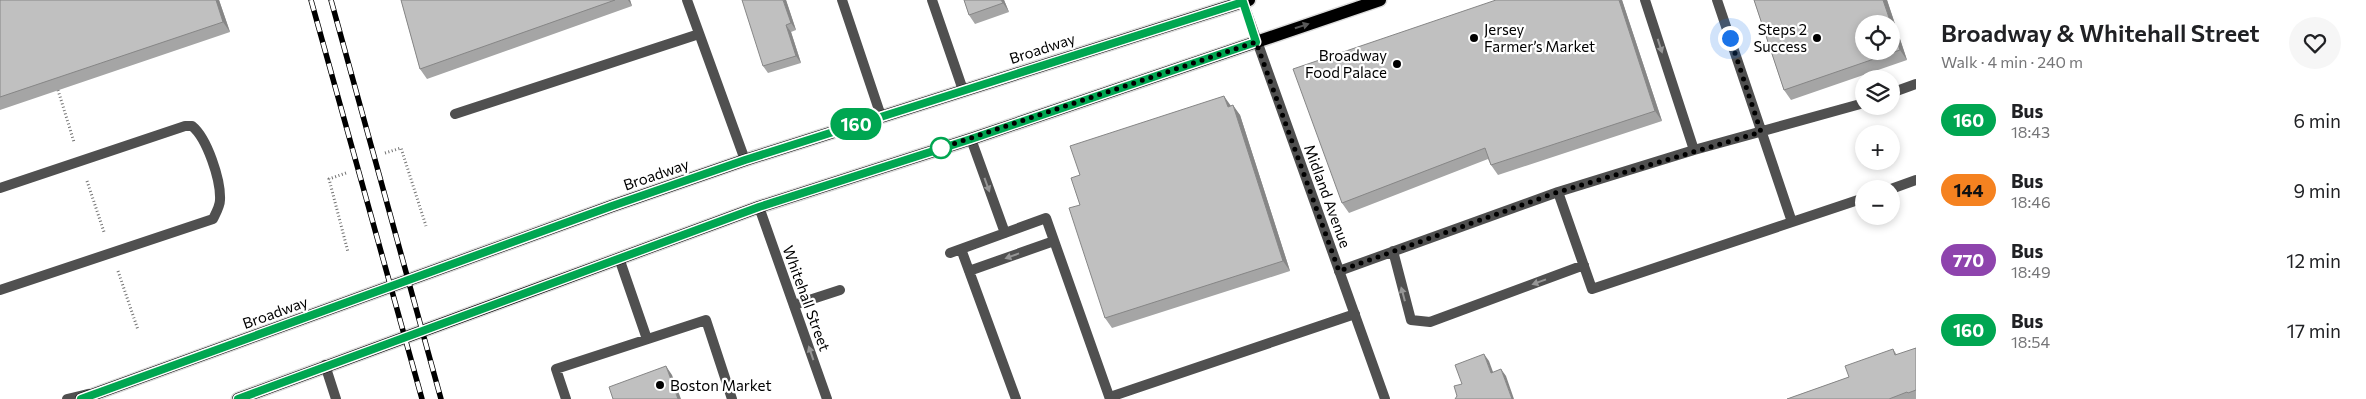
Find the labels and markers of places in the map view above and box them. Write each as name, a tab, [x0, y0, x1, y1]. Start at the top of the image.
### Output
place label: Jersey Farmer’s Market	[1484, 20, 1595, 55]
place label: Steps 2 Success	[1753, 20, 1807, 55]
marker: Jersey Farmer’s Market	[1468, 32, 1480, 44]
marker: Steps 2 Success	[1811, 32, 1823, 44]
place label: Broadway Food Palace	[1305, 46, 1387, 81]
marker: Broadway Food Palace	[1391, 58, 1403, 70]
unlabelled marker	[930, 137, 952, 159]
place label: Boston Market	[670, 376, 772, 394]
marker: Boston Market	[654, 379, 666, 391]

